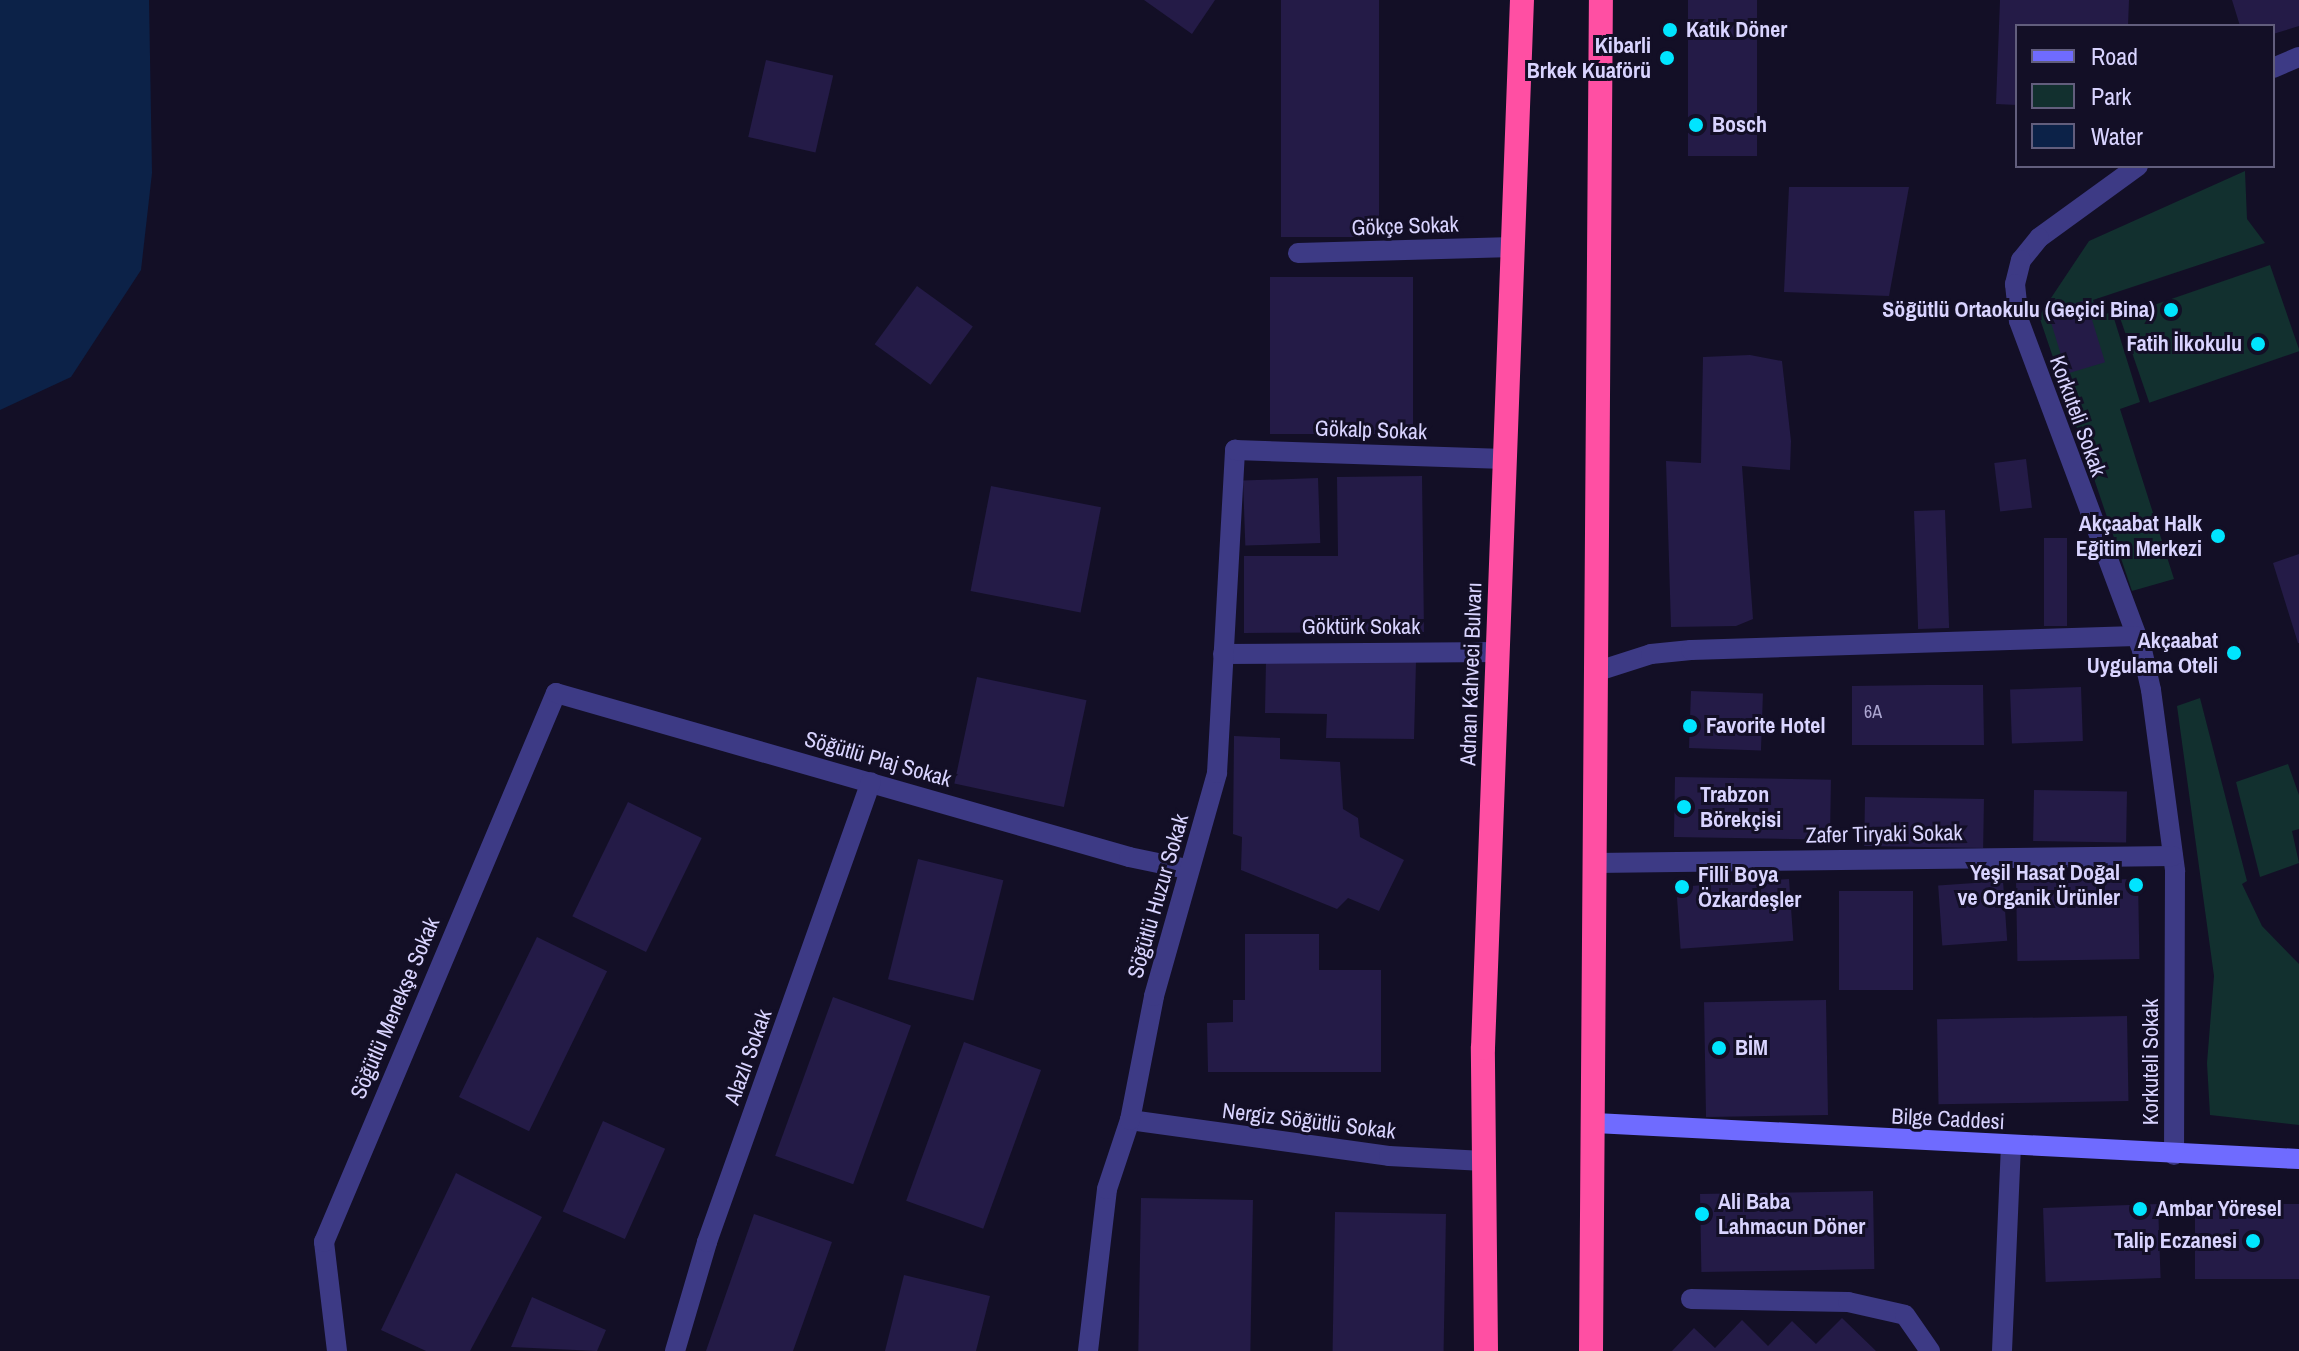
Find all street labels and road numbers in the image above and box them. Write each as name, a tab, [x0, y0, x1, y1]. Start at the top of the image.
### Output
street label: Gökçe Sokak	[1351, 211, 1459, 241]
street label: Korkuteli Sokak	[2044, 352, 2112, 480]
street label: Gökalp Sokak	[1314, 415, 1428, 445]
street label: Adnan Kahveci Bulvarı	[1455, 582, 1487, 766]
street label: Göktürk Sokak	[1302, 614, 1420, 640]
street label: Söğütlü Plaj Sokak	[802, 725, 954, 793]
street label: Söğütlü Huzur Sokak	[1122, 811, 1194, 981]
street label: Zafer Tiryaki Sokak	[1805, 819, 1963, 849]
street label: Söğütlü Menekşe Sokak	[345, 913, 445, 1103]
street label: Korkuteli Sokak	[2138, 999, 2164, 1125]
street label: Alazlı Sokak	[719, 1006, 777, 1108]
street label: Nergiz Söğütlü Sokak	[1221, 1097, 1397, 1145]
street label: Bilge Caddesi	[1891, 1103, 2005, 1135]

